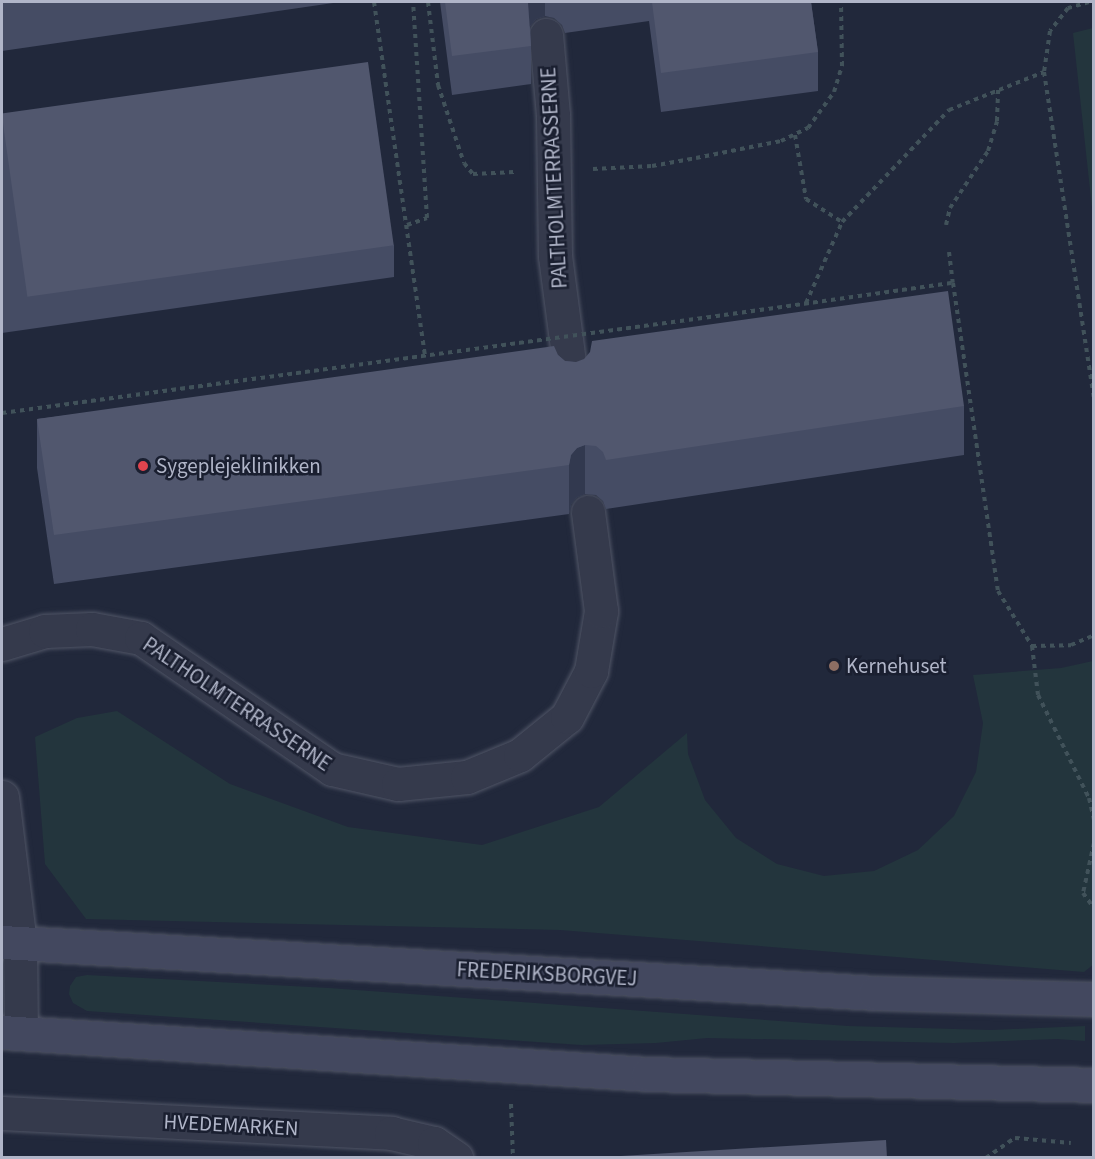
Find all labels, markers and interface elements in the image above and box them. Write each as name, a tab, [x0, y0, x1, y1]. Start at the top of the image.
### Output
street label: PALTHOLMTERRASSERNE	[536, 67, 572, 289]
place label: Sygeplejeklinikken	[156, 453, 321, 479]
marker: Sygeplejeklinikken	[134, 457, 152, 475]
street label: PALTHOLMTERRASSERNE	[138, 632, 336, 776]
place label: Kernehuset	[846, 653, 947, 679]
marker: Kernehuset	[827, 659, 841, 673]
street label: FREDERIKSBORGVEJ	[456, 957, 638, 991]
street label: HVEDEMARKEN	[163, 1109, 299, 1141]

